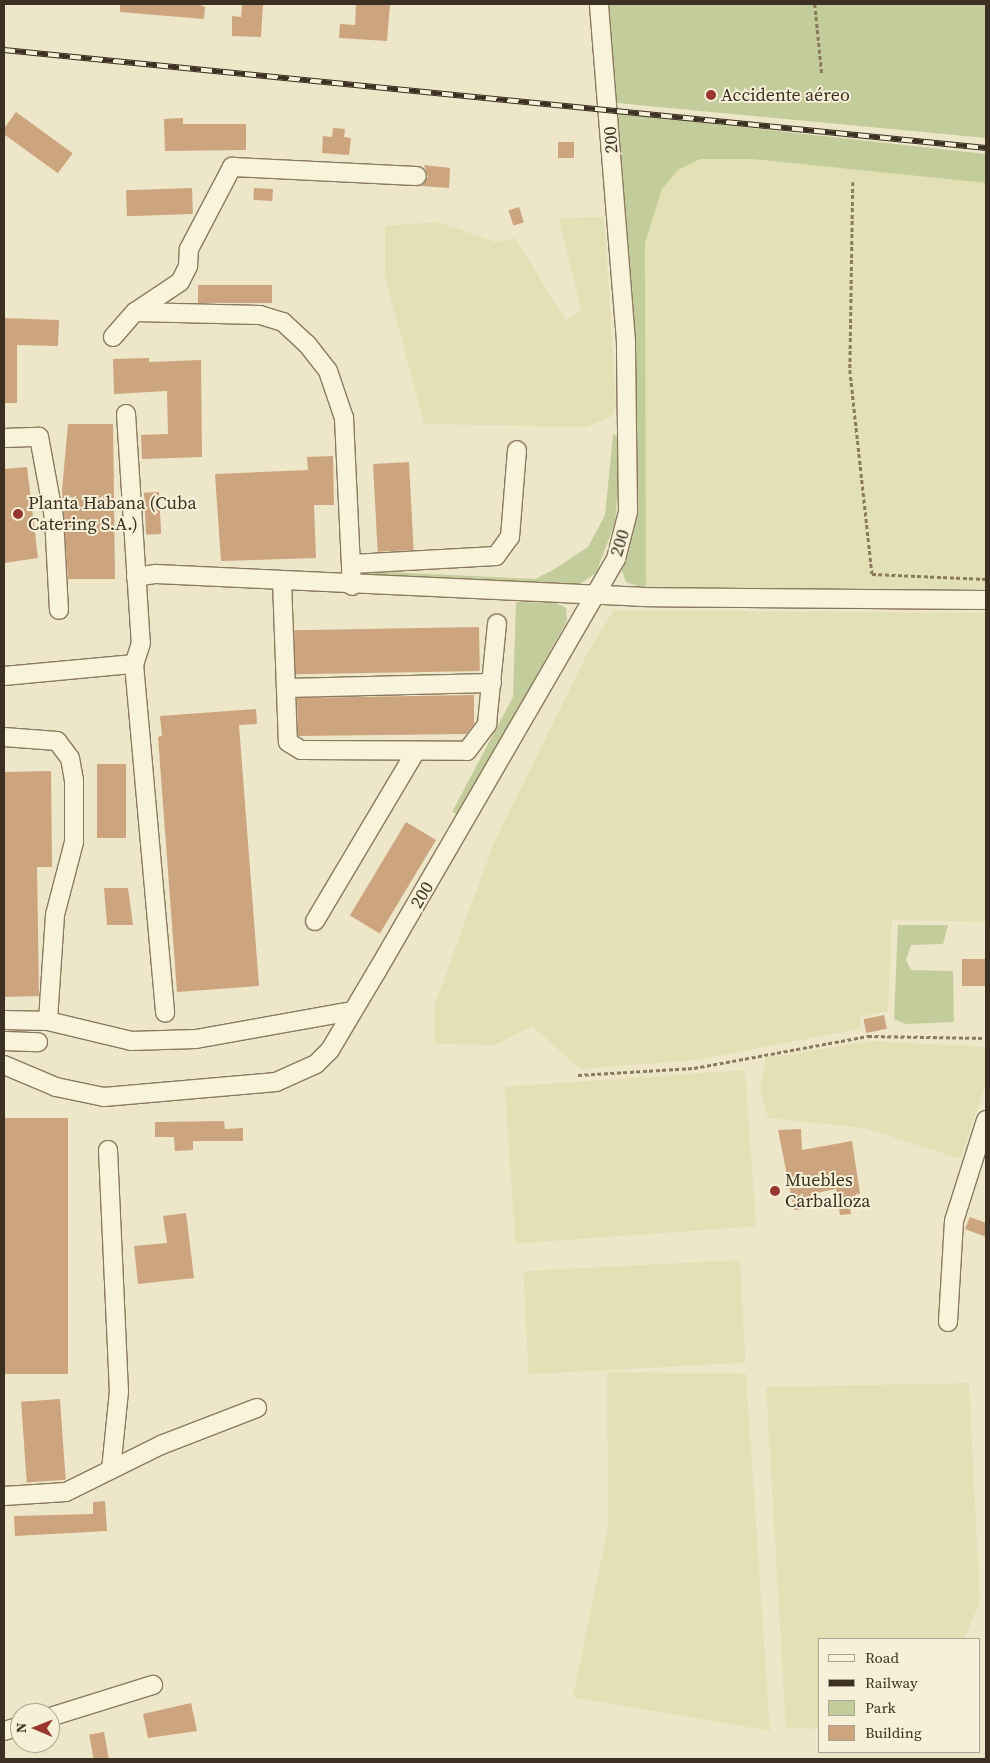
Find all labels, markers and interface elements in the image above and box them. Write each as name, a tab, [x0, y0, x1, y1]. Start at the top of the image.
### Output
place label: Accidente aéreo	[721, 84, 850, 106]
marker: Accidente aéreo	[705, 89, 717, 101]
street label: 200	[599, 126, 623, 154]
place label: Planta Habana (Cuba Catering S.A.)	[28, 493, 197, 536]
marker: Planta Habana (Cuba Catering S.A.)	[12, 508, 24, 520]
street label: 200	[606, 527, 634, 559]
street label: 200	[406, 878, 438, 912]
place label: Muebles Carballoza	[785, 1170, 870, 1212]
marker: Muebles Carballoza	[769, 1185, 781, 1197]
legend	[818, 1638, 980, 1753]
text: Road	[865, 1647, 899, 1668]
text: Railway	[865, 1672, 918, 1693]
text: Park	[865, 1697, 896, 1718]
north arrow	[10, 1703, 60, 1753]
text: N	[11, 1722, 31, 1733]
text: Building	[865, 1722, 922, 1743]

